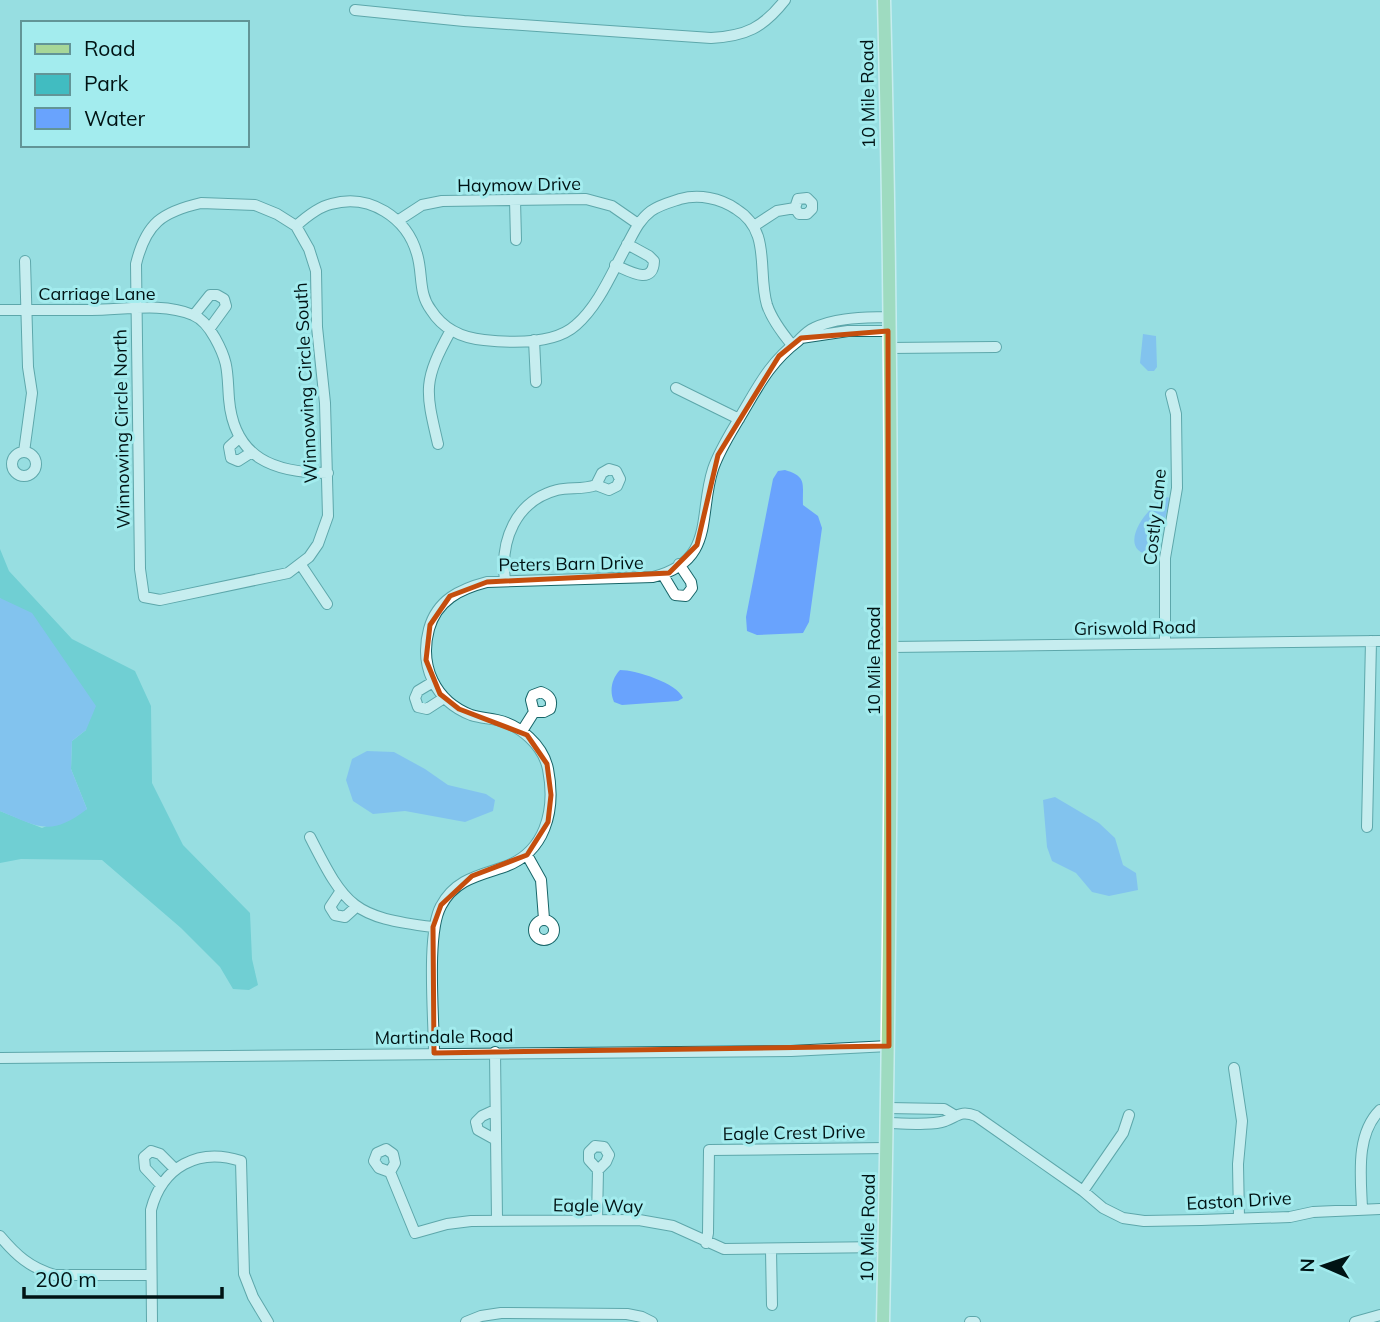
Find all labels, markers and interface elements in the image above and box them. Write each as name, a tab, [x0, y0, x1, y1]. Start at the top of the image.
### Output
legend	[21, 21, 248, 147]
text: Road	[84, 35, 135, 61]
street label: 10 Mile Road	[855, 39, 880, 149]
text: Park	[84, 70, 128, 96]
text: Water	[84, 105, 145, 131]
street label: Haymow Drive	[457, 172, 581, 197]
street label: Carriage Lane	[38, 282, 156, 305]
street label: Winnowing Circle South	[289, 282, 322, 484]
street label: Winnowing Circle North	[108, 329, 135, 529]
street label: Costly Lane	[1138, 468, 1171, 566]
street label: Peters Barn Drive	[498, 551, 644, 576]
street label: 10 Mile Road	[862, 607, 885, 715]
street label: Griswold Road	[1074, 615, 1196, 640]
street label: Martindale Road	[374, 1024, 514, 1049]
street label: Eagle Crest Drive	[722, 1120, 866, 1145]
street label: 10 Mile Road	[855, 1173, 880, 1283]
street label: Easton Drive	[1186, 1186, 1292, 1215]
street label: Eagle Way	[553, 1193, 644, 1218]
north arrow	[1289, 1231, 1359, 1301]
scale bar	[24, 1256, 222, 1300]
text: N	[1295, 1258, 1319, 1273]
text: 200 m	[35, 1266, 97, 1292]

